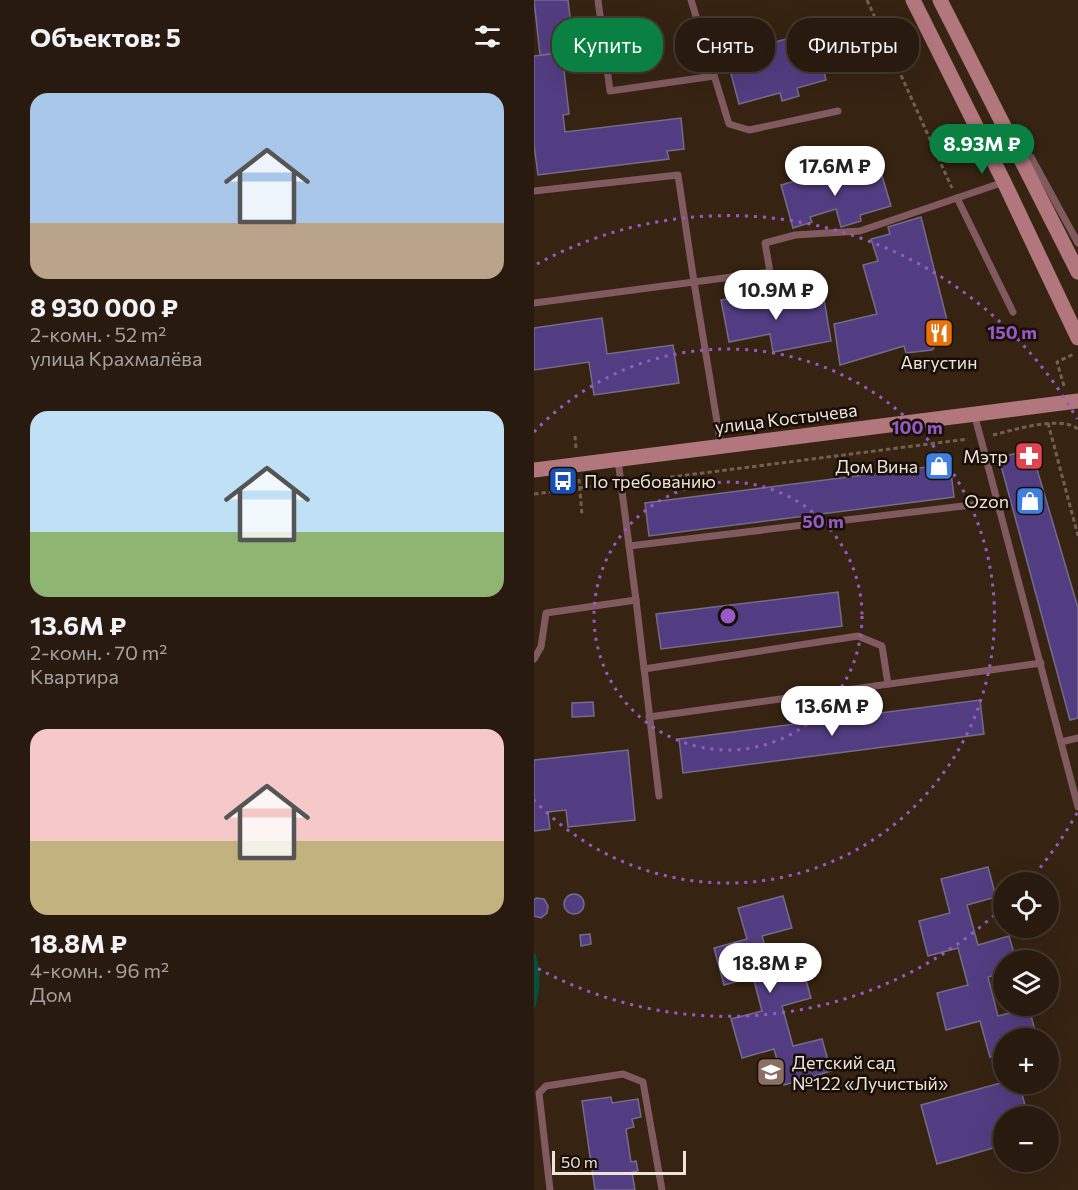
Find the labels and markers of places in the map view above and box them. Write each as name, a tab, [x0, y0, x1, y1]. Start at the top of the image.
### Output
pin: 8.93M ₽	[927, 124, 1037, 175]
pin: 17.6M ₽	[780, 146, 890, 197]
pin: 10.9M ₽	[721, 270, 831, 321]
restaurant icon: Августин	[923, 317, 955, 349]
place label: Августин	[901, 351, 977, 373]
pharmacy icon: Мэтр	[1013, 440, 1045, 472]
place label: Мэтр	[963, 445, 1008, 467]
shop icon: Дом Вина	[923, 450, 955, 482]
place label: Дом Вина	[835, 455, 918, 477]
bus stop icon: По требованию	[547, 465, 579, 497]
place label: По требованию	[584, 470, 716, 492]
shop icon: Ozon	[1014, 485, 1046, 517]
place label: Ozon	[964, 490, 1009, 512]
centre of rings	[718, 606, 738, 626]
pin: 13.6M ₽	[777, 686, 887, 737]
pin: 18.8M ₽	[715, 943, 825, 994]
place label: Детский сад №122 «Лучистый»	[792, 1051, 948, 1094]
school or university icon: Детский сад №122 «Лучистый»	[755, 1056, 787, 1088]

